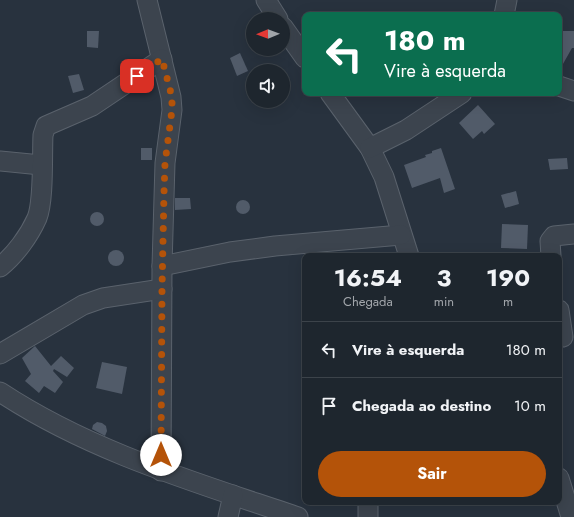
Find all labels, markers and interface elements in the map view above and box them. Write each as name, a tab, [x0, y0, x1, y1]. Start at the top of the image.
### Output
north arrow	[246, 12, 290, 56]
map controls	[246, 12, 290, 108]
text: 180 m	[384, 20, 466, 61]
icon: left	[318, 28, 370, 80]
text: Vire à esquerda	[384, 58, 506, 84]
pin	[120, 59, 154, 93]
button: sound	[246, 64, 290, 108]
icon: arrive	[126, 65, 148, 87]
text: 16:54	[334, 260, 402, 295]
text: 3	[437, 260, 451, 295]
text: 190	[486, 260, 530, 295]
text: Chegada	[343, 292, 393, 311]
text: min	[434, 292, 454, 311]
text: m	[503, 292, 513, 311]
icon: left	[318, 339, 340, 361]
text: Vire à esquerda	[352, 339, 464, 361]
text: 180 m	[506, 339, 546, 361]
icon: arrive	[318, 395, 340, 417]
text: Chegada ao destino	[352, 395, 491, 417]
text: 10 m	[514, 395, 546, 417]
position arrow	[140, 434, 182, 476]
button: Sair	[318, 451, 546, 497]

